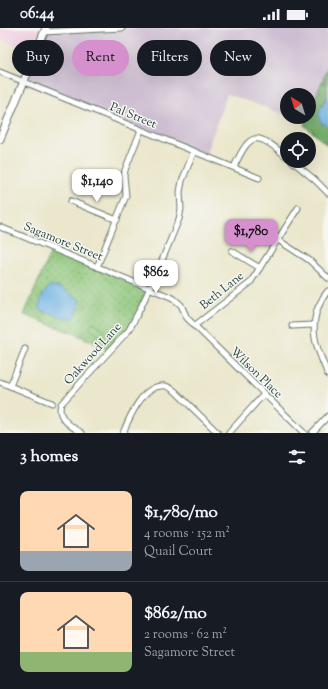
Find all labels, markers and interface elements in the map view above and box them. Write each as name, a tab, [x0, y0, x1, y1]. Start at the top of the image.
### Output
text: 06:44	[20, 4, 54, 25]
chip: Buy	[12, 40, 64, 76]
chip: Rent	[72, 40, 129, 76]
chip: Filters	[137, 40, 202, 76]
chip: New	[210, 40, 266, 76]
north arrow	[280, 88, 316, 124]
map controls	[280, 88, 316, 168]
street label: Pal Street	[107, 98, 159, 134]
button: locate	[280, 132, 316, 168]
pin: $1,140	[64, 169, 130, 203]
text: $1,140	[81, 173, 113, 191]
street label: Sagamore Street	[21, 218, 105, 266]
pin: $1,780	[218, 219, 284, 253]
text: $1,780	[234, 223, 268, 241]
pin: $862	[132, 260, 180, 294]
text: $862	[143, 264, 169, 282]
street label: Beth Lane	[196, 267, 248, 314]
street label: Oakwood Lane	[60, 319, 126, 389]
street label: Wilson Place	[226, 343, 287, 403]
text: 3 homes	[20, 445, 78, 469]
icon: filters	[286, 446, 308, 468]
text: $1,780/mo	[144, 501, 218, 525]
icon: home	[52, 507, 100, 555]
text: 4 rooms · 152 m²	[144, 525, 230, 543]
text: Quail Court	[144, 543, 213, 561]
text: $862/mo	[144, 602, 207, 626]
icon: home	[52, 608, 100, 656]
text: 2 rooms · 62 m²	[144, 626, 227, 644]
text: Sagamore Street	[144, 644, 235, 662]

